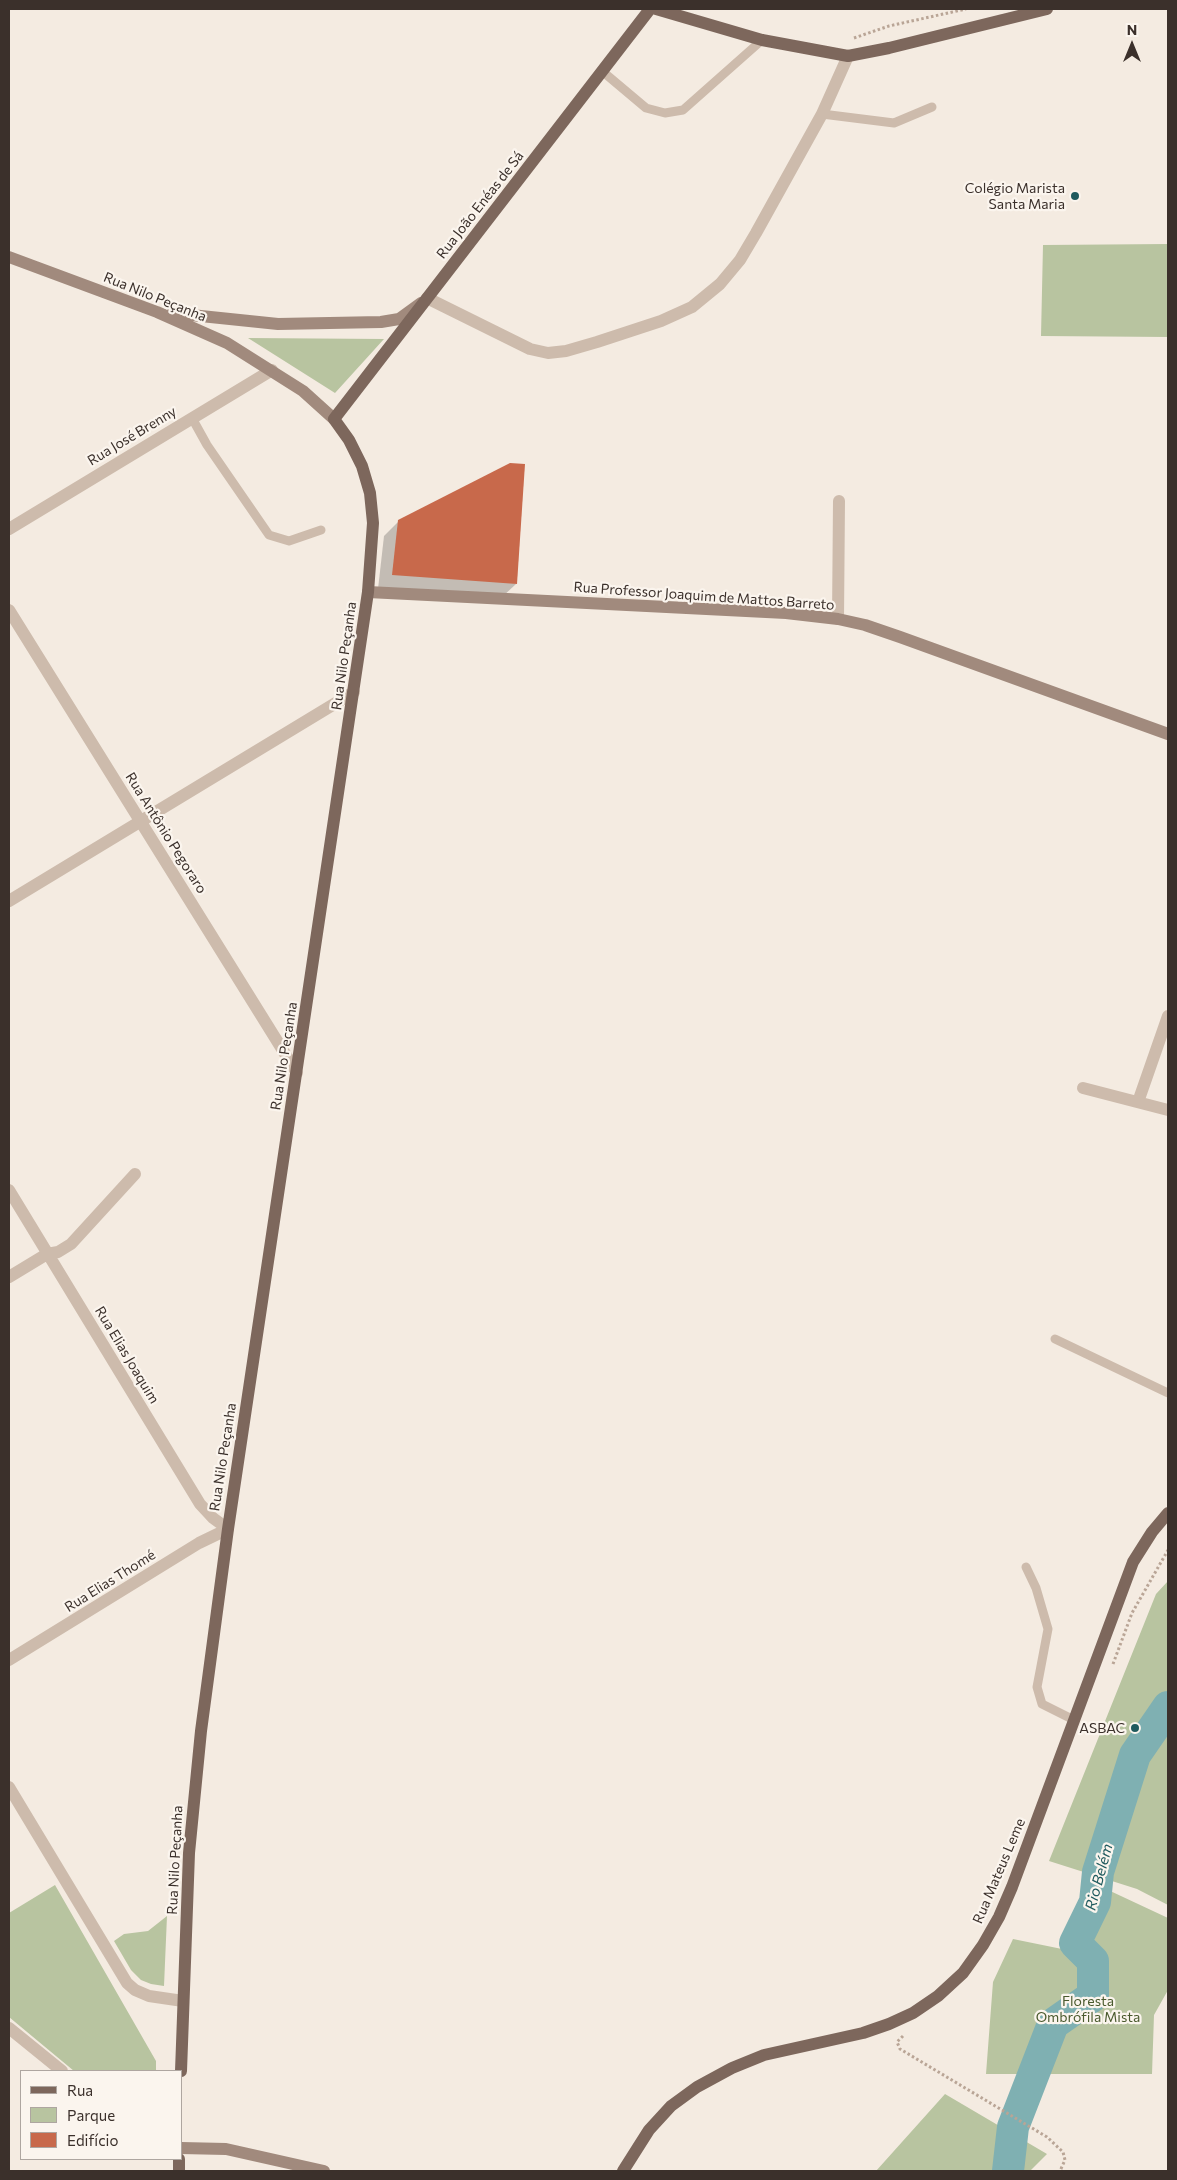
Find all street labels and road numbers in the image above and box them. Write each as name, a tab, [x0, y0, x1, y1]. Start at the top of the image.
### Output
street label: Rua João Enéas de Sá	[433, 148, 527, 262]
street label: Rua Nilo Peçanha	[101, 269, 209, 325]
street label: Rua José Brenny	[84, 403, 180, 469]
street label: Rua Professor Joaquim de Mattos Barreto	[573, 578, 835, 614]
street label: Rua Nilo Peçanha	[328, 601, 360, 711]
street label: Rua Antônio Pegoraro	[122, 769, 210, 897]
street label: Rua Nilo Peçanha	[267, 1001, 301, 1111]
street label: Rua Elias Joaquim	[91, 1303, 163, 1407]
street label: Rua Nilo Peçanha	[206, 1402, 240, 1512]
street label: Rua Elias Thomé	[61, 1546, 159, 1616]
street label: Rua Nilo Peçanha	[164, 1805, 186, 1915]
street label: Rua Mateus Leme	[969, 1816, 1029, 1926]

